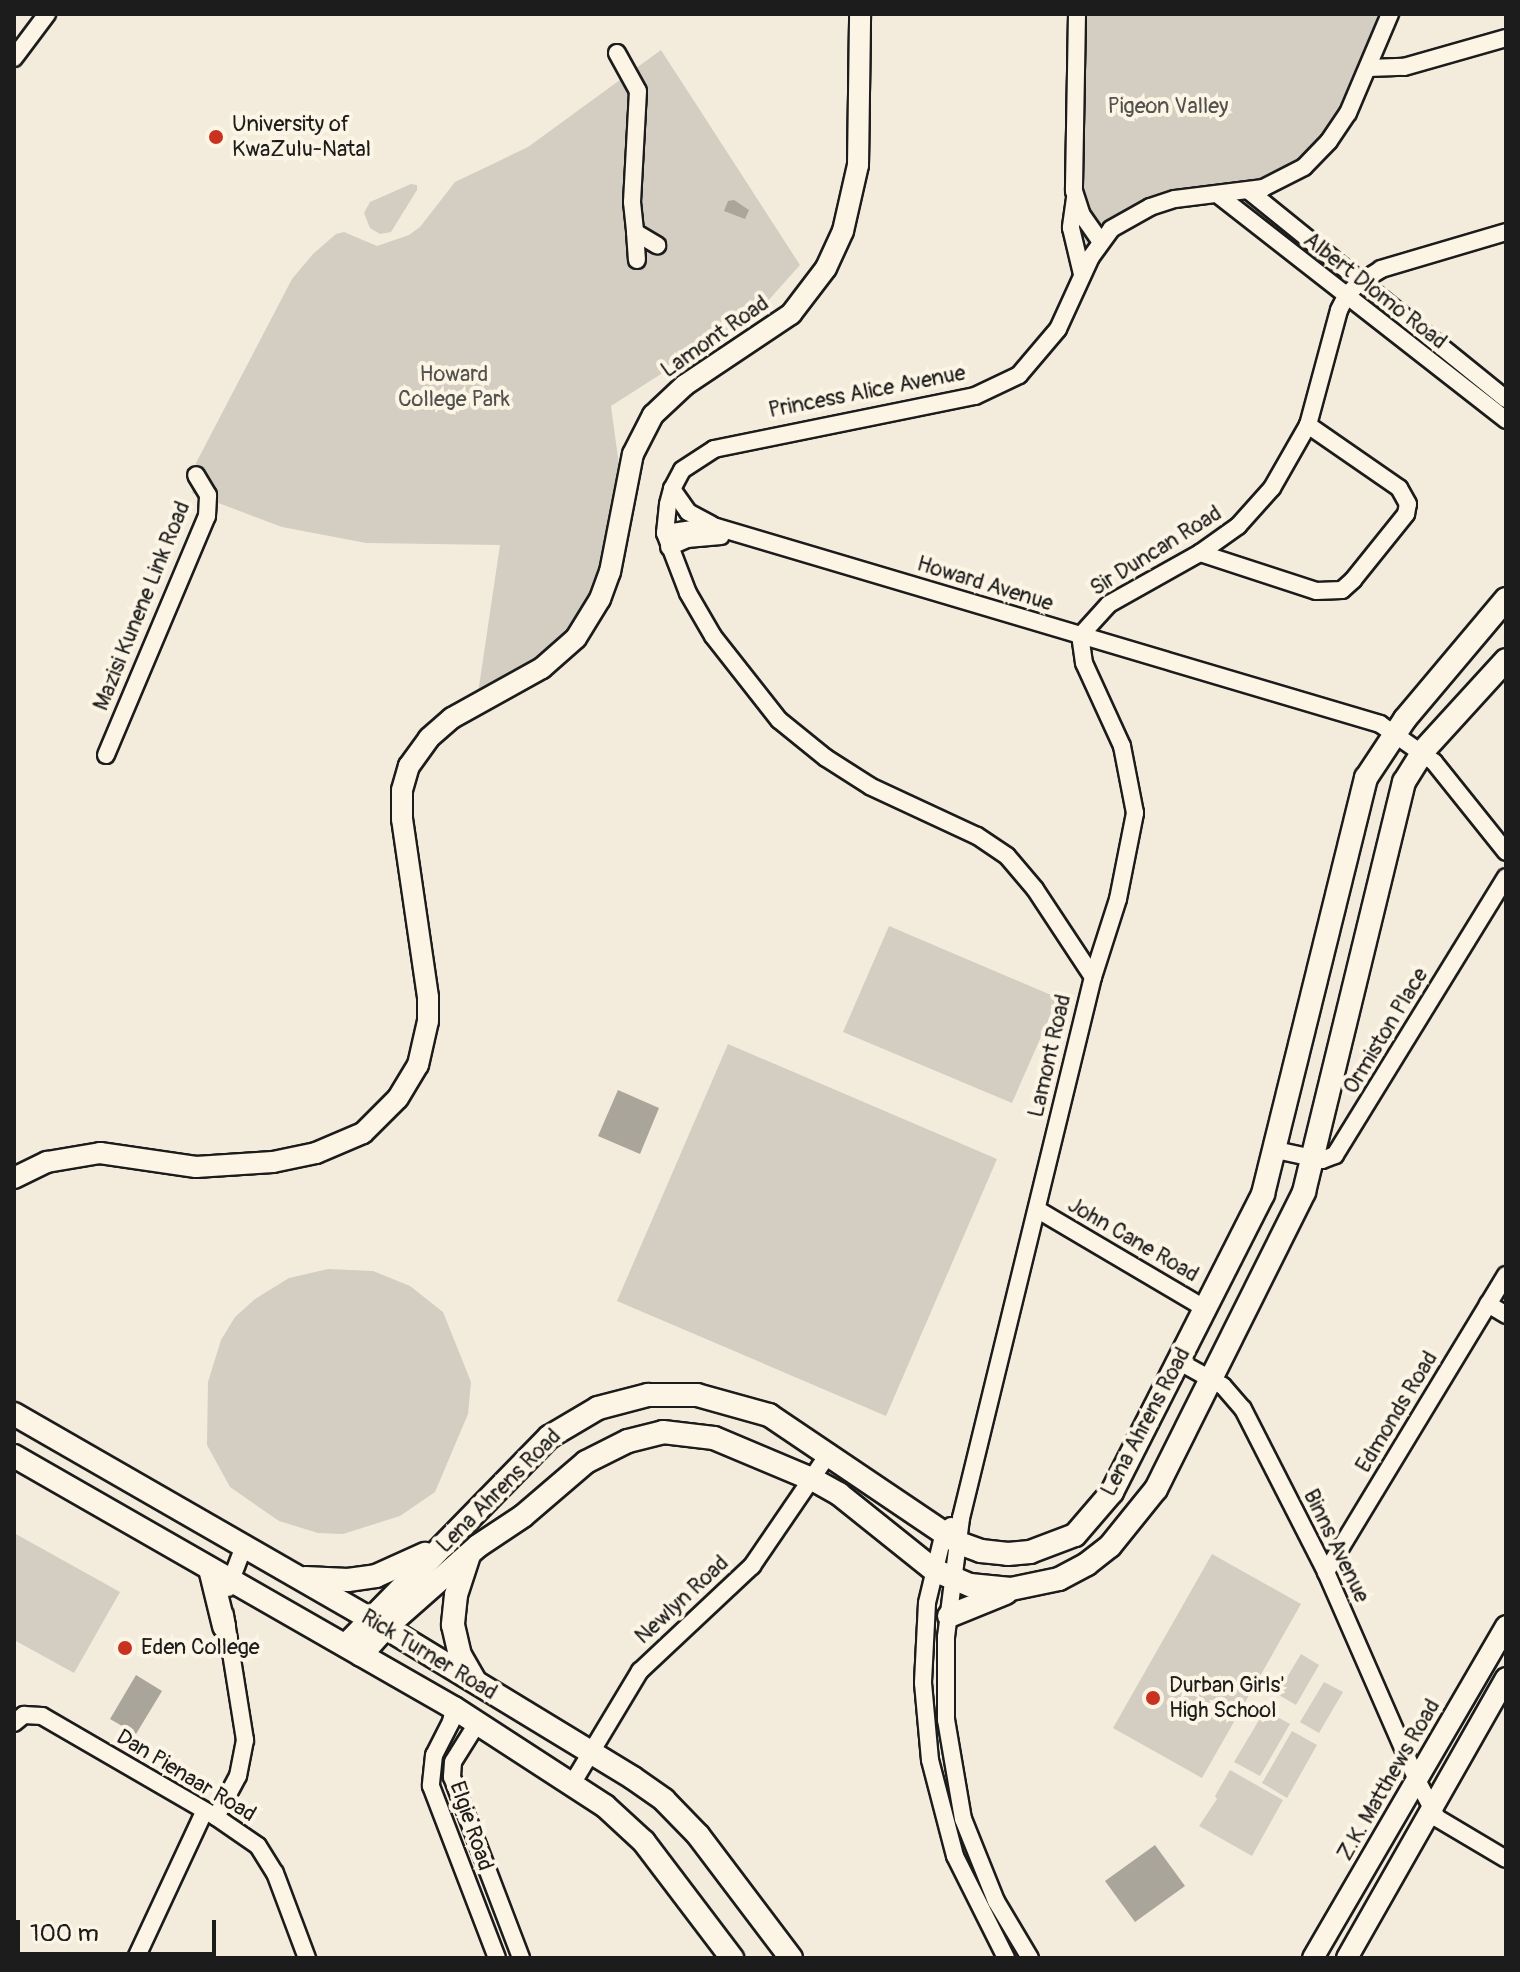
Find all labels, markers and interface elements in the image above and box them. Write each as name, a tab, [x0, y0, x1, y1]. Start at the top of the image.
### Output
park label: Pigeon Valley	[1108, 94, 1228, 120]
place label: University of KwaZulu-Natal	[232, 111, 371, 162]
marker: University of KwaZulu-Natal	[207, 128, 225, 146]
street label: Albert Dlomo Road	[1298, 227, 1452, 355]
street label: Lamont Road	[656, 290, 774, 384]
street label: Princess Alice Avenue	[766, 360, 968, 424]
park label: Howard College Park	[398, 361, 510, 412]
street label: Mazisi Kunene Link Road	[88, 498, 196, 714]
street label: Sir Duncan Road	[1085, 500, 1227, 602]
street label: Howard Avenue	[914, 551, 1056, 617]
street label: Ormiston Place	[1338, 963, 1434, 1099]
street label: Lamont Road	[1023, 992, 1077, 1120]
street label: John Cane Road	[1063, 1192, 1203, 1288]
street label: Lena Ahrens Road	[1096, 1343, 1196, 1501]
street label: Edmonds Road	[1350, 1347, 1444, 1477]
street label: Lena Ahrens Road	[431, 1423, 567, 1559]
street label: Binns Avenue	[1297, 1485, 1375, 1607]
street label: Newlyn Road	[630, 1550, 734, 1650]
street label: Rick Turner Road	[356, 1604, 502, 1706]
place label: Eden College	[141, 1635, 260, 1661]
marker: Eden College	[116, 1639, 134, 1657]
place label: Durban Girls' High School	[1169, 1672, 1285, 1724]
marker: Durban Girls' High School	[1144, 1689, 1162, 1707]
street label: Z.K. Matthews Road	[1332, 1695, 1446, 1865]
street label: Dan Pienaar Road	[111, 1724, 261, 1828]
street label: Elgie Road	[443, 1778, 499, 1874]
scale bar	[20, 1904, 220, 1954]
text: 100 m	[30, 1919, 99, 1948]

